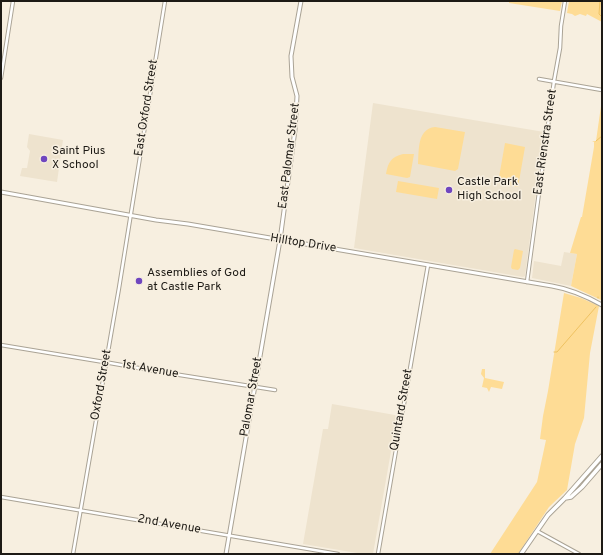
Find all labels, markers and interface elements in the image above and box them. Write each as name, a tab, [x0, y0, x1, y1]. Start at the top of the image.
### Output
street label: East Oxford Street	[132, 58, 162, 158]
street label: East Rienstra Street	[531, 88, 561, 196]
street label: East Palomar Street	[276, 102, 304, 210]
place label: Saint Pius X School	[52, 145, 105, 173]
marker: Saint Pius X School	[39, 154, 49, 164]
place label: Castle Park High School	[457, 176, 521, 204]
marker: Castle Park High School	[444, 185, 454, 195]
street label: Hilltop Drive	[269, 232, 337, 256]
place label: Assemblies of God at Castle Park	[147, 267, 246, 295]
marker: Assemblies of God at Castle Park	[134, 276, 144, 286]
street label: Oxford Street	[89, 348, 115, 422]
street label: Palomar Street	[238, 356, 266, 438]
street label: 1st Avenue	[121, 358, 179, 382]
street label: Quintard Street	[388, 368, 416, 452]
street label: 2nd Avenue	[136, 512, 202, 538]

